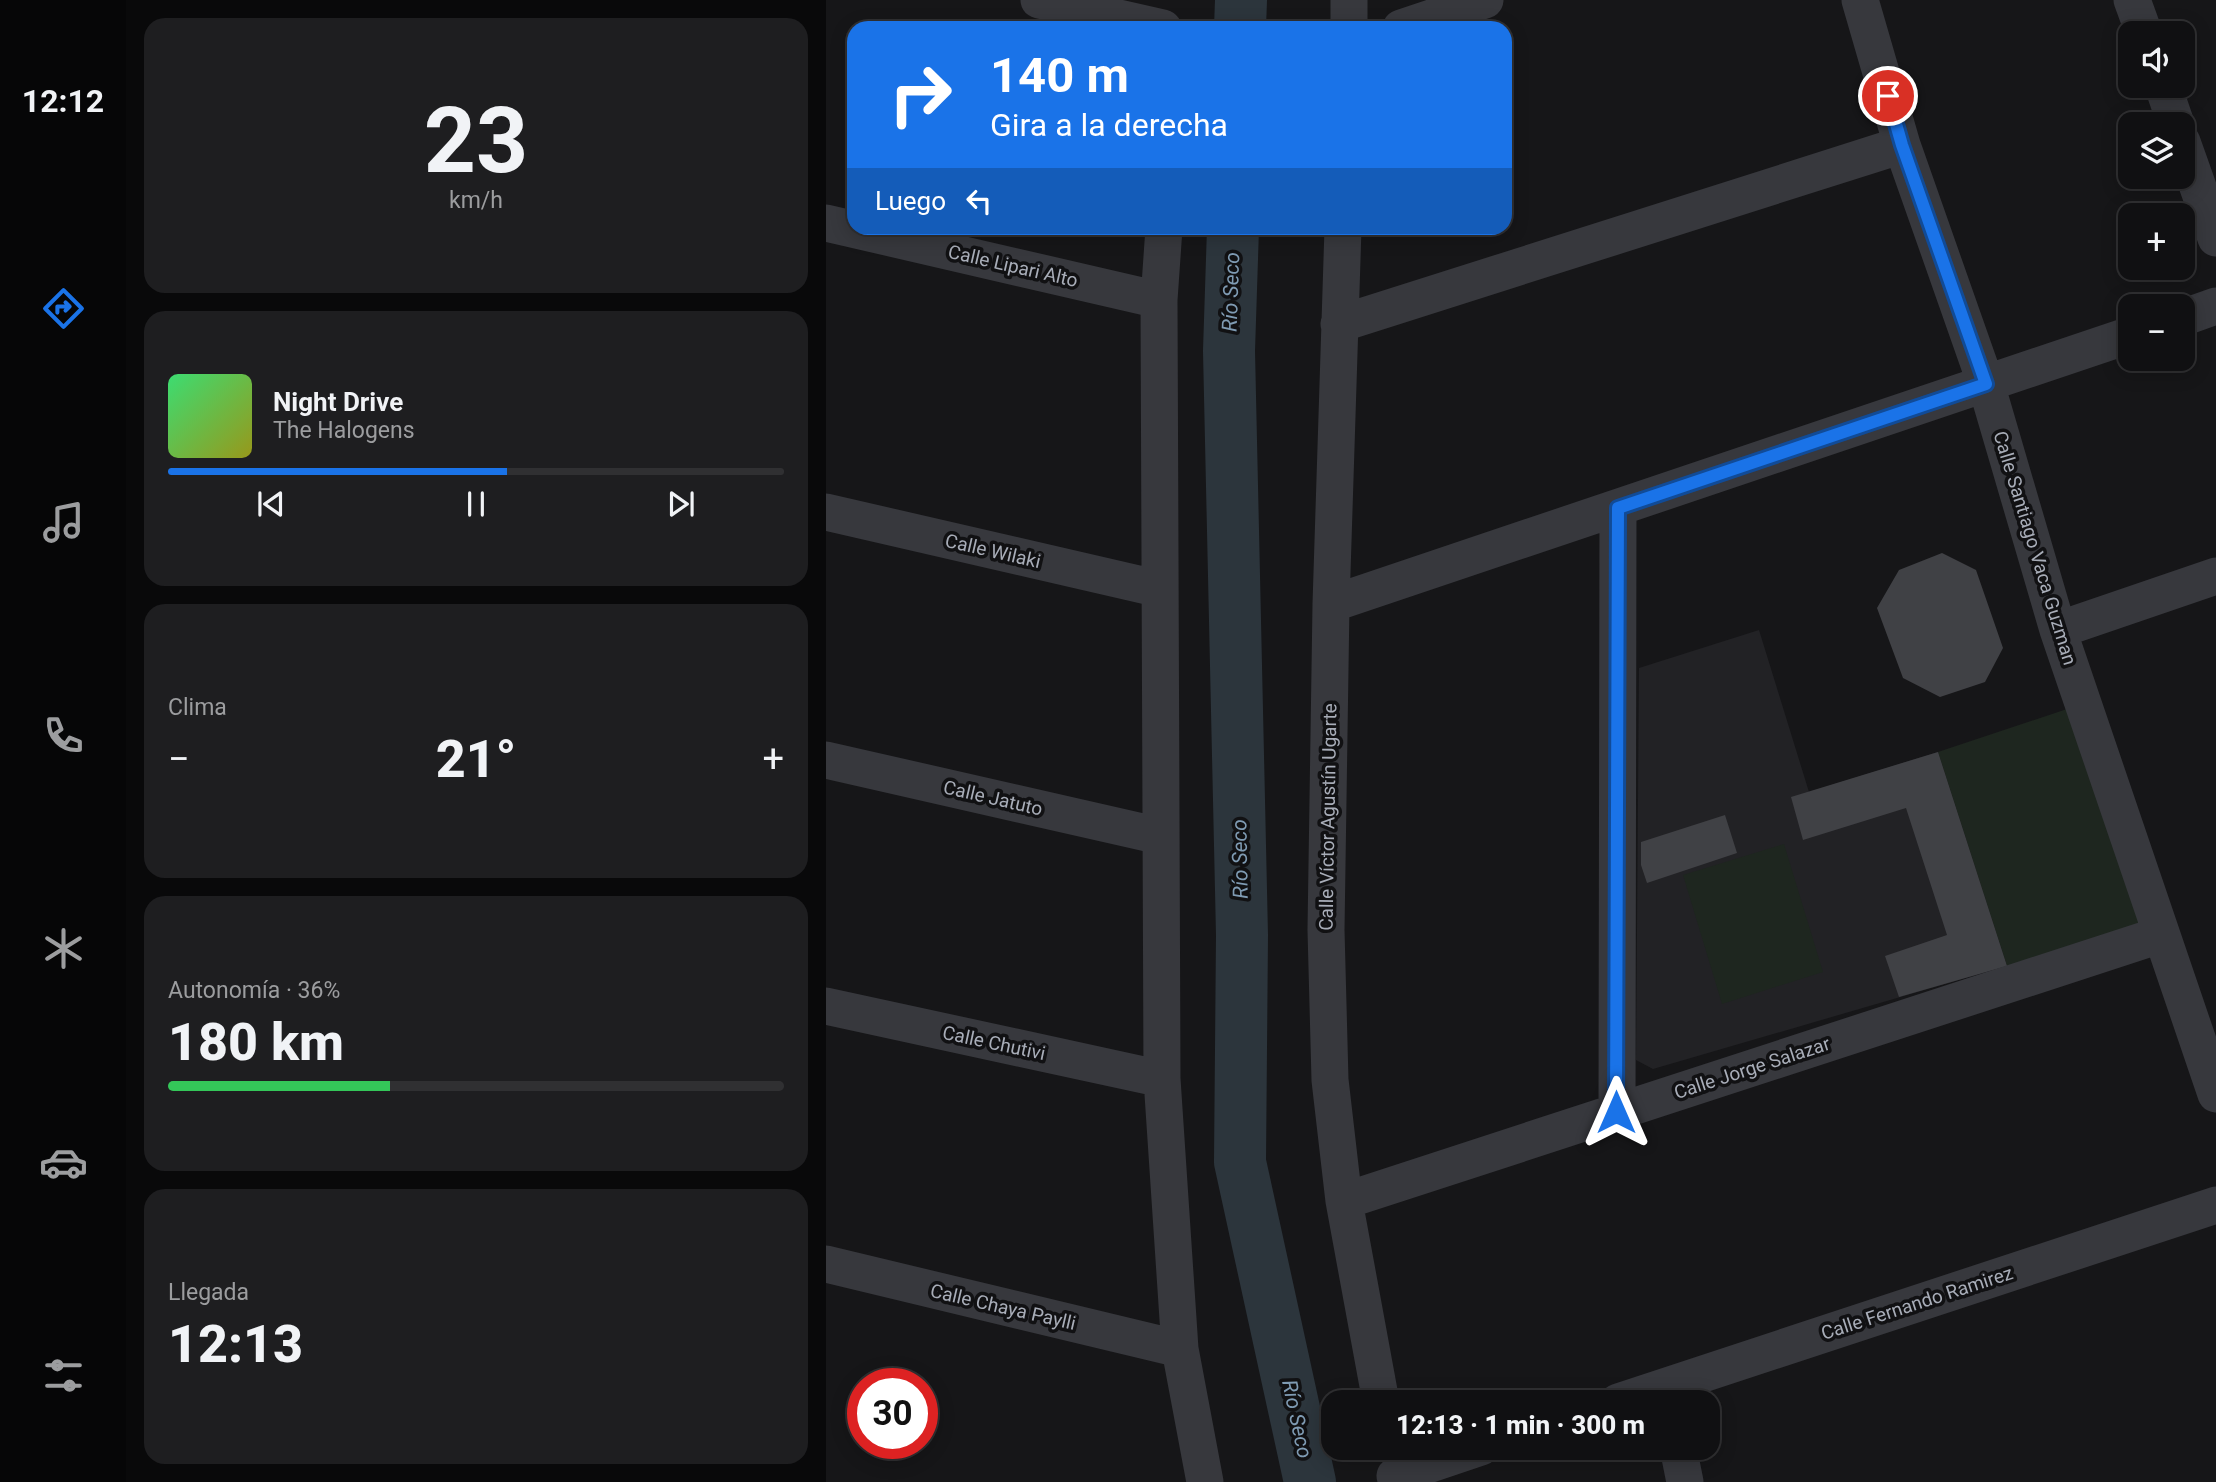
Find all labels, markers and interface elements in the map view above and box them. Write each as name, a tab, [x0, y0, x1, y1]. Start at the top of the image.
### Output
map controls	[2118, 21, 2195, 371]
button: sound	[2118, 21, 2195, 98]
text: 140 m	[990, 47, 1129, 104]
icon: right	[875, 49, 966, 140]
pin	[1858, 66, 1918, 126]
icon: arrive	[1869, 77, 1907, 115]
text: 12:12	[22, 82, 104, 120]
text: 23	[424, 88, 528, 194]
text: Gira a la derecha	[990, 106, 1228, 144]
button: layers	[2118, 112, 2195, 189]
icon: left	[960, 182, 998, 220]
text: Luego	[875, 186, 946, 216]
text: km/h	[449, 187, 503, 214]
button: +	[2118, 203, 2195, 280]
street label: Calle Lipari Alto	[946, 240, 1080, 292]
water label: Río Seco	[1218, 252, 1244, 332]
icon: directions	[39, 284, 88, 333]
button: −	[2118, 294, 2195, 371]
text: Night Drive	[273, 387, 403, 417]
text: The Halogens	[273, 417, 415, 444]
street label: Calle Santiago Vaca Guzman	[1988, 428, 2082, 668]
icon: previous	[252, 485, 290, 523]
icon: pause	[457, 485, 495, 523]
icon: next	[662, 485, 700, 523]
icon: music	[39, 498, 88, 547]
street label: Calle Wilaki	[943, 529, 1043, 573]
text: Clima	[168, 694, 227, 721]
street label: Calle Víctor Agustín Ugarte	[1315, 703, 1341, 931]
icon: phone	[39, 711, 88, 760]
text: 21°	[436, 729, 516, 790]
text: −	[168, 737, 190, 781]
text: +	[762, 737, 784, 781]
street label: Calle Jatuto	[941, 775, 1045, 821]
water label: Río Seco	[1227, 819, 1253, 899]
icon: climate	[39, 924, 88, 973]
text: Autonomía · 36%	[168, 977, 340, 1004]
text: 180 km	[168, 1012, 344, 1073]
street label: Calle Chutivi	[940, 1021, 1048, 1065]
street label: Calle Jorge Salazar	[1671, 1032, 1833, 1104]
position arrow	[1579, 1075, 1653, 1149]
icon: car	[39, 1138, 88, 1187]
street label: Calle Fernando Ramirez	[1818, 1261, 2016, 1345]
text: Llegada	[168, 1279, 249, 1306]
street label: Calle Chaya Paylli	[928, 1279, 1078, 1335]
text: 12:13	[168, 1314, 303, 1375]
icon: filters	[39, 1351, 88, 1400]
speed limit sign: 30	[847, 1368, 938, 1459]
water label: Río Seco	[1277, 1378, 1317, 1460]
text: 12:13 · 1 min · 300 m	[1396, 1410, 1645, 1440]

